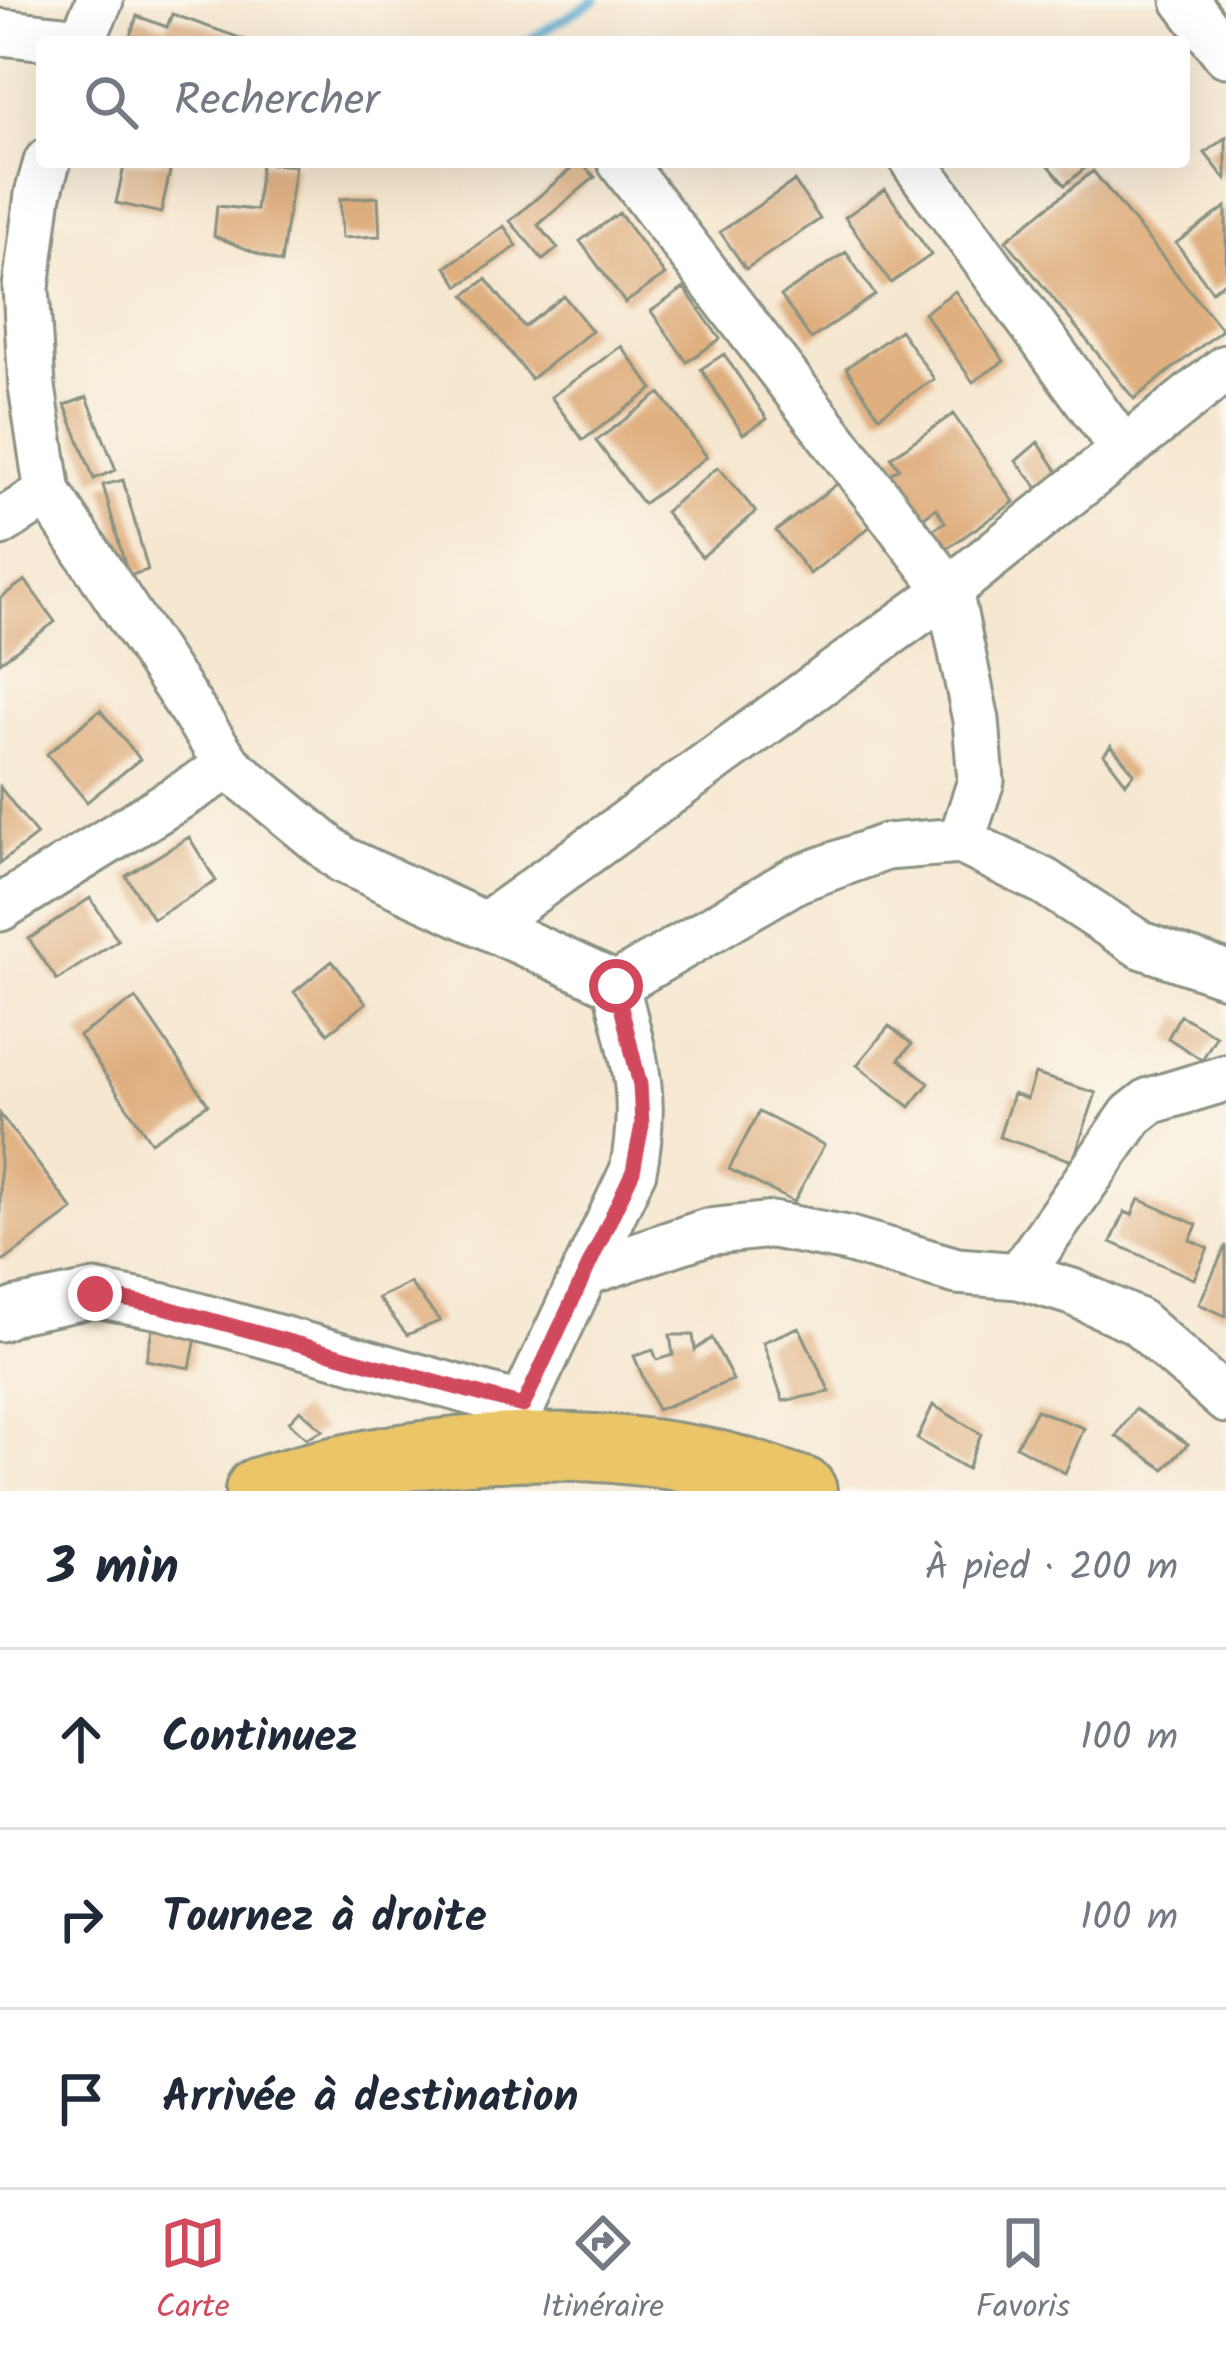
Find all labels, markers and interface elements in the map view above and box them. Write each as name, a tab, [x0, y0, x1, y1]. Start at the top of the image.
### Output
search box	[36, 36, 1190, 168]
text: Rechercher	[174, 66, 379, 138]
icon: search	[78, 69, 144, 135]
route start	[589, 959, 643, 1013]
route end	[68, 1267, 122, 1321]
text: 3 min	[48, 1529, 179, 1610]
text: À pied · 200 m	[925, 1538, 1178, 1600]
text: Continuez	[162, 1703, 358, 1775]
icon: ahead	[48, 1706, 114, 1772]
text: 100 m	[1080, 1708, 1178, 1770]
text: Tournez à droite	[162, 1883, 487, 1955]
icon: right	[48, 1886, 114, 1952]
text: 100 m	[1080, 1888, 1178, 1950]
text: Arrivée à destination	[162, 2063, 579, 2135]
icon: arrive	[48, 2066, 114, 2132]
tab: Carte	[156, 2210, 230, 2335]
tab: Itinéraire	[541, 2210, 664, 2335]
tab: Favoris	[976, 2210, 1070, 2335]

